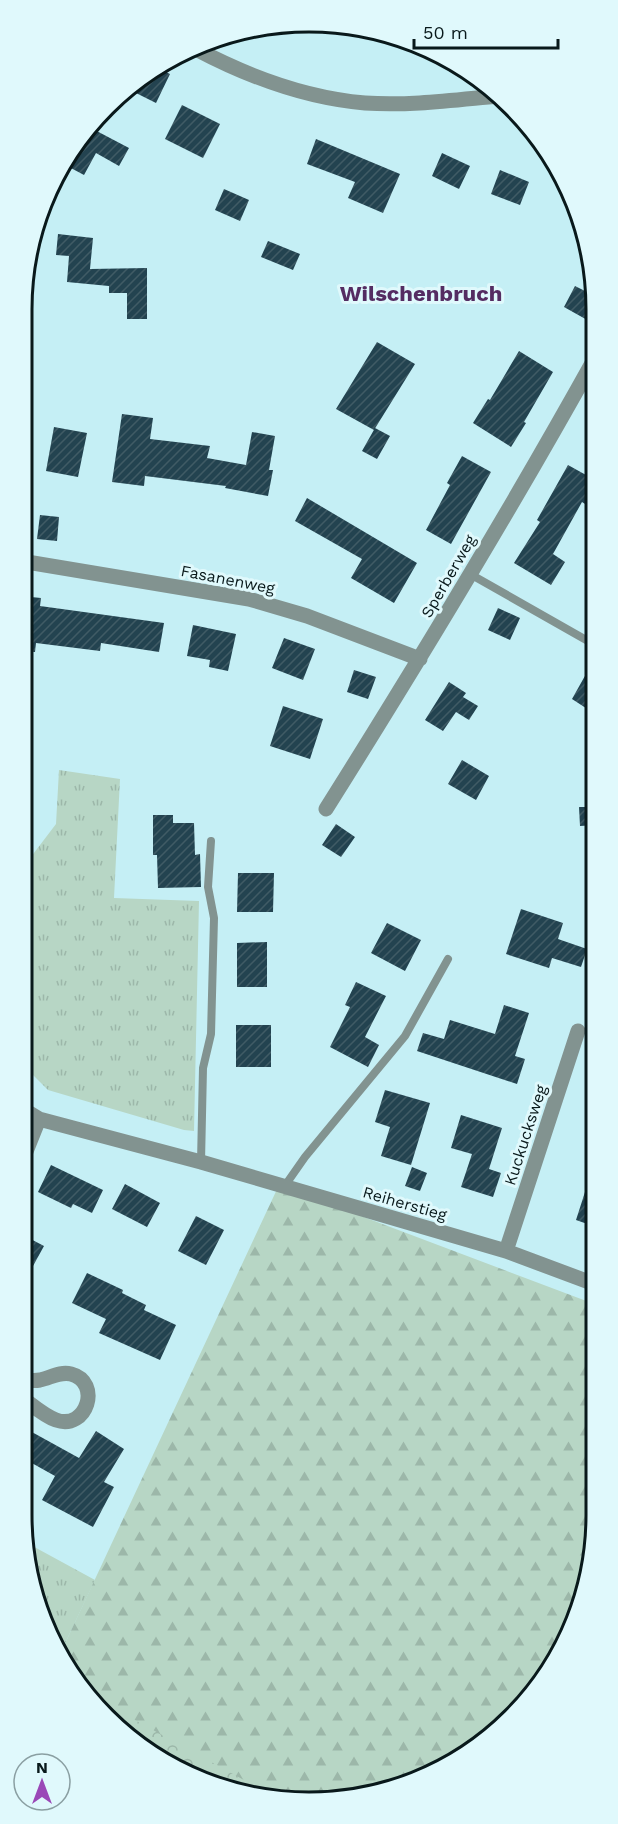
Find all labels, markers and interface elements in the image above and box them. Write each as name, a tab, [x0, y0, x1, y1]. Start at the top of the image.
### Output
scale bar	[414, 12, 558, 50]
text: 50 m	[423, 22, 468, 43]
district label: Wilschenbruch	[340, 281, 502, 306]
street label: Sperberweg	[417, 531, 480, 621]
street label: Fasanenweg	[179, 561, 277, 598]
street label: Kuckucksweg	[500, 1082, 551, 1188]
street label: Reiherstieg	[361, 1182, 449, 1225]
north arrow	[12, 1752, 72, 1812]
text: N	[36, 1758, 48, 1777]

